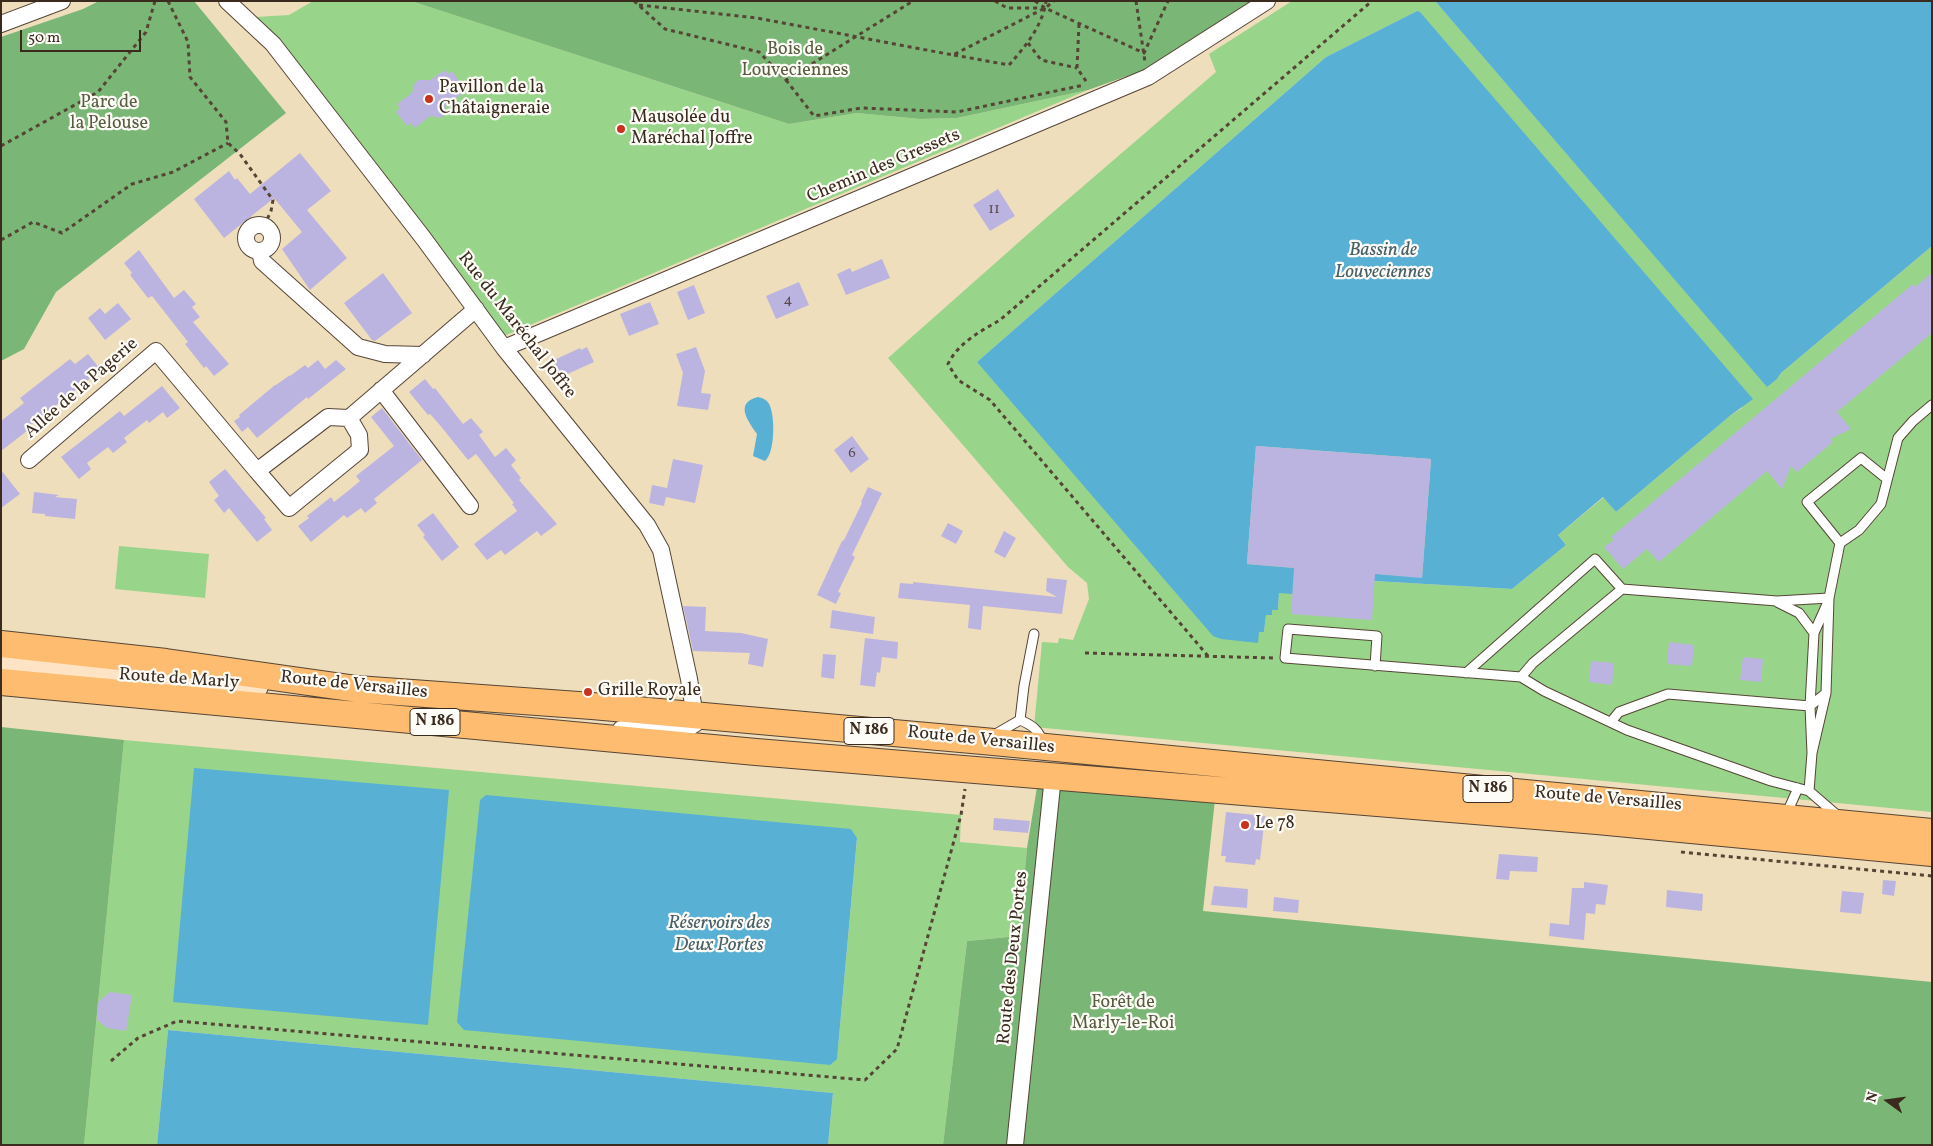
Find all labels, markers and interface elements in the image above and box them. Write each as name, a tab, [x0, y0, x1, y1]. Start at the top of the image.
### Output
scale bar	[22, 20, 144, 52]
text: 50 m	[28, 28, 60, 49]
park label: Bois de Louveciennes	[742, 40, 848, 82]
place label: Pavillon de la Châtaigneraie	[439, 78, 550, 120]
park label: Parc de la Pelouse	[70, 93, 148, 136]
marker: Pavillon de la Châtaigneraie	[423, 93, 435, 105]
place label: Mausolée du Maréchal Joffre	[631, 108, 753, 150]
marker: Mausolée du Maréchal Joffre	[615, 123, 627, 135]
street label: Chemin des Gressets	[804, 125, 964, 209]
house number: 11	[988, 201, 1000, 219]
water label: Bassin de Louveciennes	[1335, 241, 1431, 285]
street label: Rue du Maréchal Joffre	[452, 248, 580, 404]
house number: 4	[784, 292, 792, 310]
street label: Allée de la Pagerie	[21, 334, 143, 444]
house number: 6	[848, 445, 856, 463]
street label: Route de Marly	[118, 665, 240, 695]
street label: Route de Versailles	[279, 668, 429, 704]
place label: Grille Royale	[598, 681, 701, 703]
marker: Grille Royale	[582, 686, 594, 698]
road number: N 186	[410, 709, 460, 736]
road number: N 186	[844, 718, 894, 744]
street label: Route de Versailles	[906, 723, 1056, 759]
road number: N 186	[1463, 776, 1513, 802]
street label: Route de Versailles	[1533, 783, 1683, 817]
place label: Le 78	[1255, 814, 1295, 836]
marker: Le 78	[1239, 819, 1251, 831]
street label: Route des Deux Portes	[994, 870, 1034, 1046]
water label: Réservoirs des Deux Portes	[668, 914, 770, 958]
park label: Forêt de Marly-le-Roi	[1072, 993, 1174, 1036]
north arrow	[1863, 1076, 1913, 1126]
text: N	[1863, 1090, 1883, 1104]

